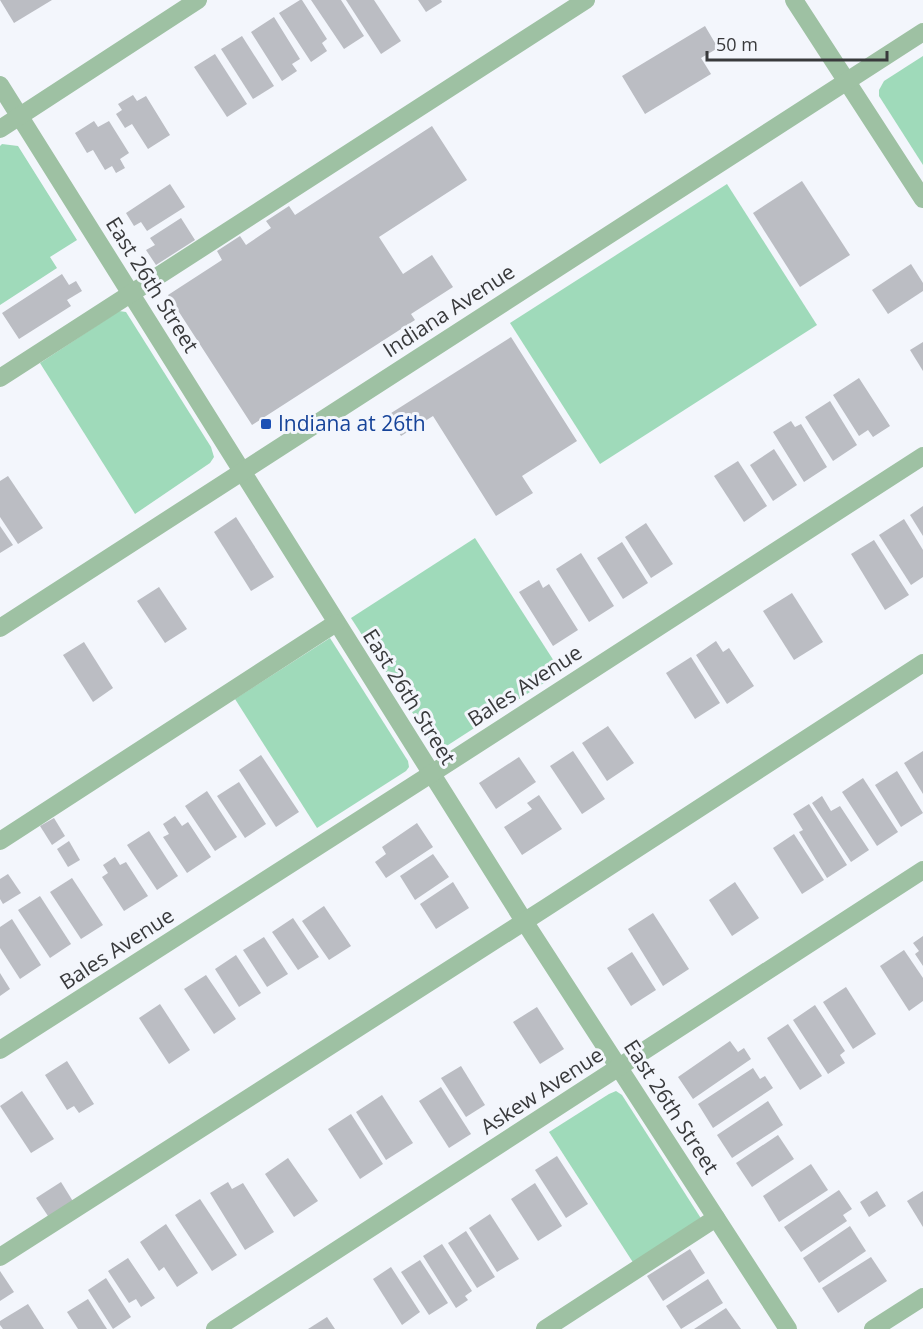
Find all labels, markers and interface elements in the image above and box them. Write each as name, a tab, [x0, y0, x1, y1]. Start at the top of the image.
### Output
scale bar	[707, 24, 887, 62]
text: 50 m	[716, 32, 758, 56]
street label: East 26th Street	[100, 211, 206, 358]
street label: Indiana Avenue	[377, 257, 520, 363]
place label: Indiana at 26th	[278, 409, 426, 437]
marker: Indiana at 26th	[259, 417, 273, 431]
street label: East 26th Street	[357, 623, 463, 770]
street label: Bales Avenue	[462, 638, 587, 733]
street label: Bales Avenue	[54, 901, 179, 996]
street label: East 26th Street	[618, 1034, 726, 1179]
street label: Askew Avenue	[475, 1040, 608, 1140]

